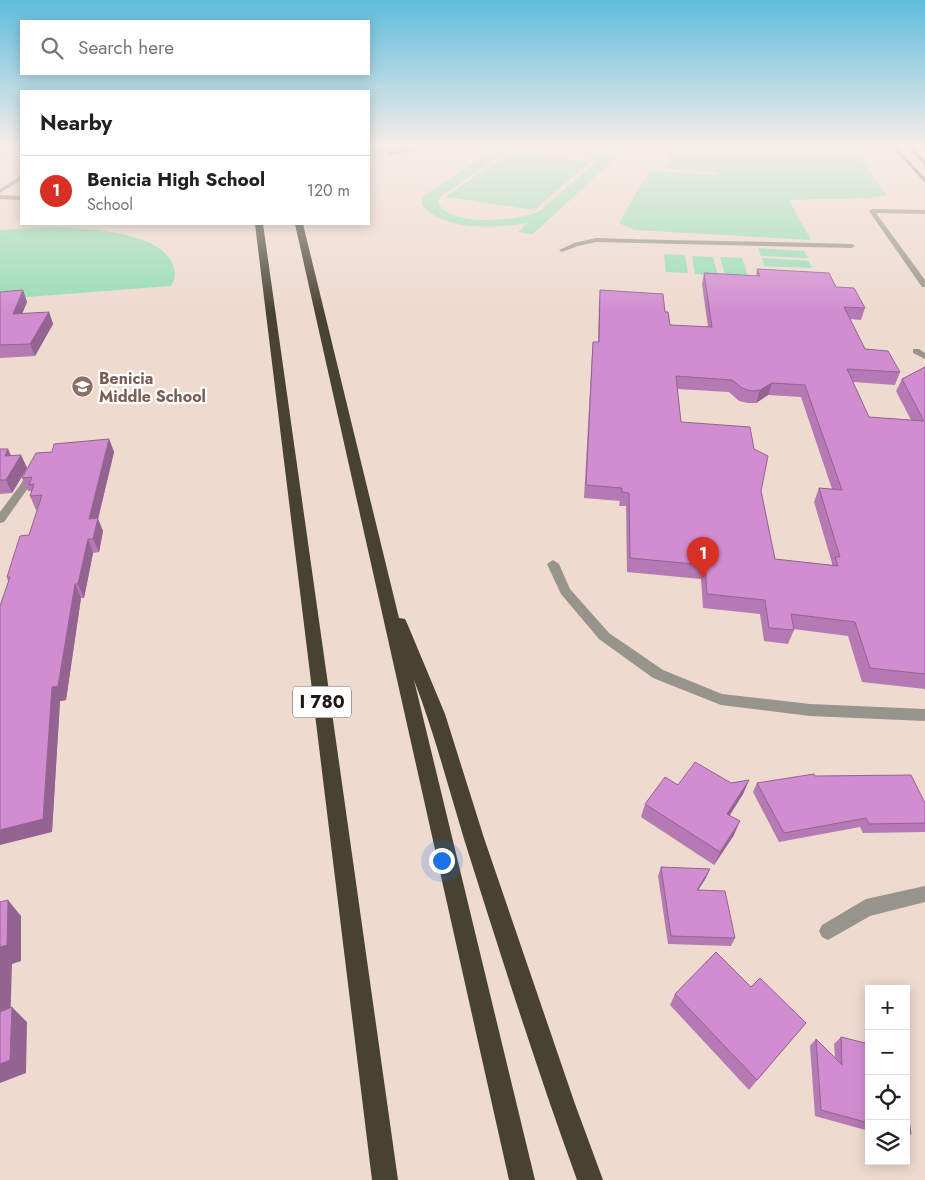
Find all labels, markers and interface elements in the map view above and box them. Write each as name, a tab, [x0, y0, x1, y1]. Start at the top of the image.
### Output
search box	[20, 20, 370, 75]
icon: search	[38, 34, 66, 62]
text: Search here	[78, 34, 174, 61]
text: Nearby	[40, 108, 112, 138]
text: Benicia High School	[87, 166, 265, 193]
text: 1	[52, 179, 60, 202]
text: 120 m	[307, 179, 350, 202]
text: School	[87, 193, 133, 216]
place label: Benicia Middle School	[99, 367, 206, 408]
school or university icon: Benicia Middle School	[71, 375, 95, 399]
pin: 1	[687, 537, 719, 578]
road number: I 780	[293, 686, 351, 718]
your location	[429, 848, 455, 874]
map controls	[865, 985, 910, 1165]
button: +	[865, 985, 910, 1030]
button: −	[865, 1030, 910, 1075]
button: locate	[865, 1075, 910, 1120]
button: layers	[865, 1120, 910, 1165]

